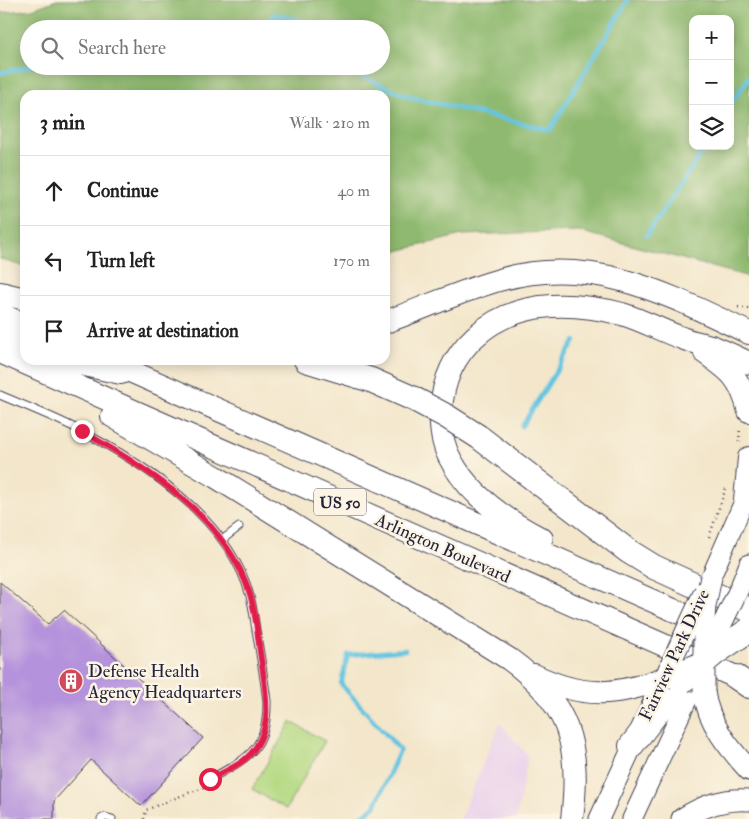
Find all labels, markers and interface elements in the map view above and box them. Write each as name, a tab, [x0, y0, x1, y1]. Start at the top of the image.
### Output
map controls	[689, 15, 734, 150]
button: +	[689, 15, 734, 60]
search box	[20, 20, 390, 75]
icon: search	[38, 34, 66, 62]
text: Search here	[78, 36, 166, 60]
button: −	[689, 60, 734, 105]
button: layers	[689, 105, 734, 150]
text: 3 min	[40, 109, 85, 136]
text: Walk · 210 m	[289, 113, 370, 133]
icon: ahead	[40, 177, 68, 205]
text: Continue	[87, 179, 158, 203]
text: 40 m	[337, 181, 370, 201]
icon: left	[40, 247, 68, 275]
text: Turn left	[87, 249, 155, 273]
text: 170 m	[333, 251, 370, 271]
icon: arrive	[40, 317, 68, 345]
text: Arrive at destination	[87, 319, 239, 343]
route end	[71, 420, 94, 443]
road number: US 50	[314, 488, 366, 516]
street label: Arlington Boulevard	[371, 508, 514, 589]
street label: Fairview Park Drive	[634, 585, 715, 725]
place label: Defense Health Agency Headquarters	[87, 660, 241, 704]
building icon: Defense Health Agency Headquarters	[58, 668, 84, 694]
route start	[199, 768, 222, 791]

